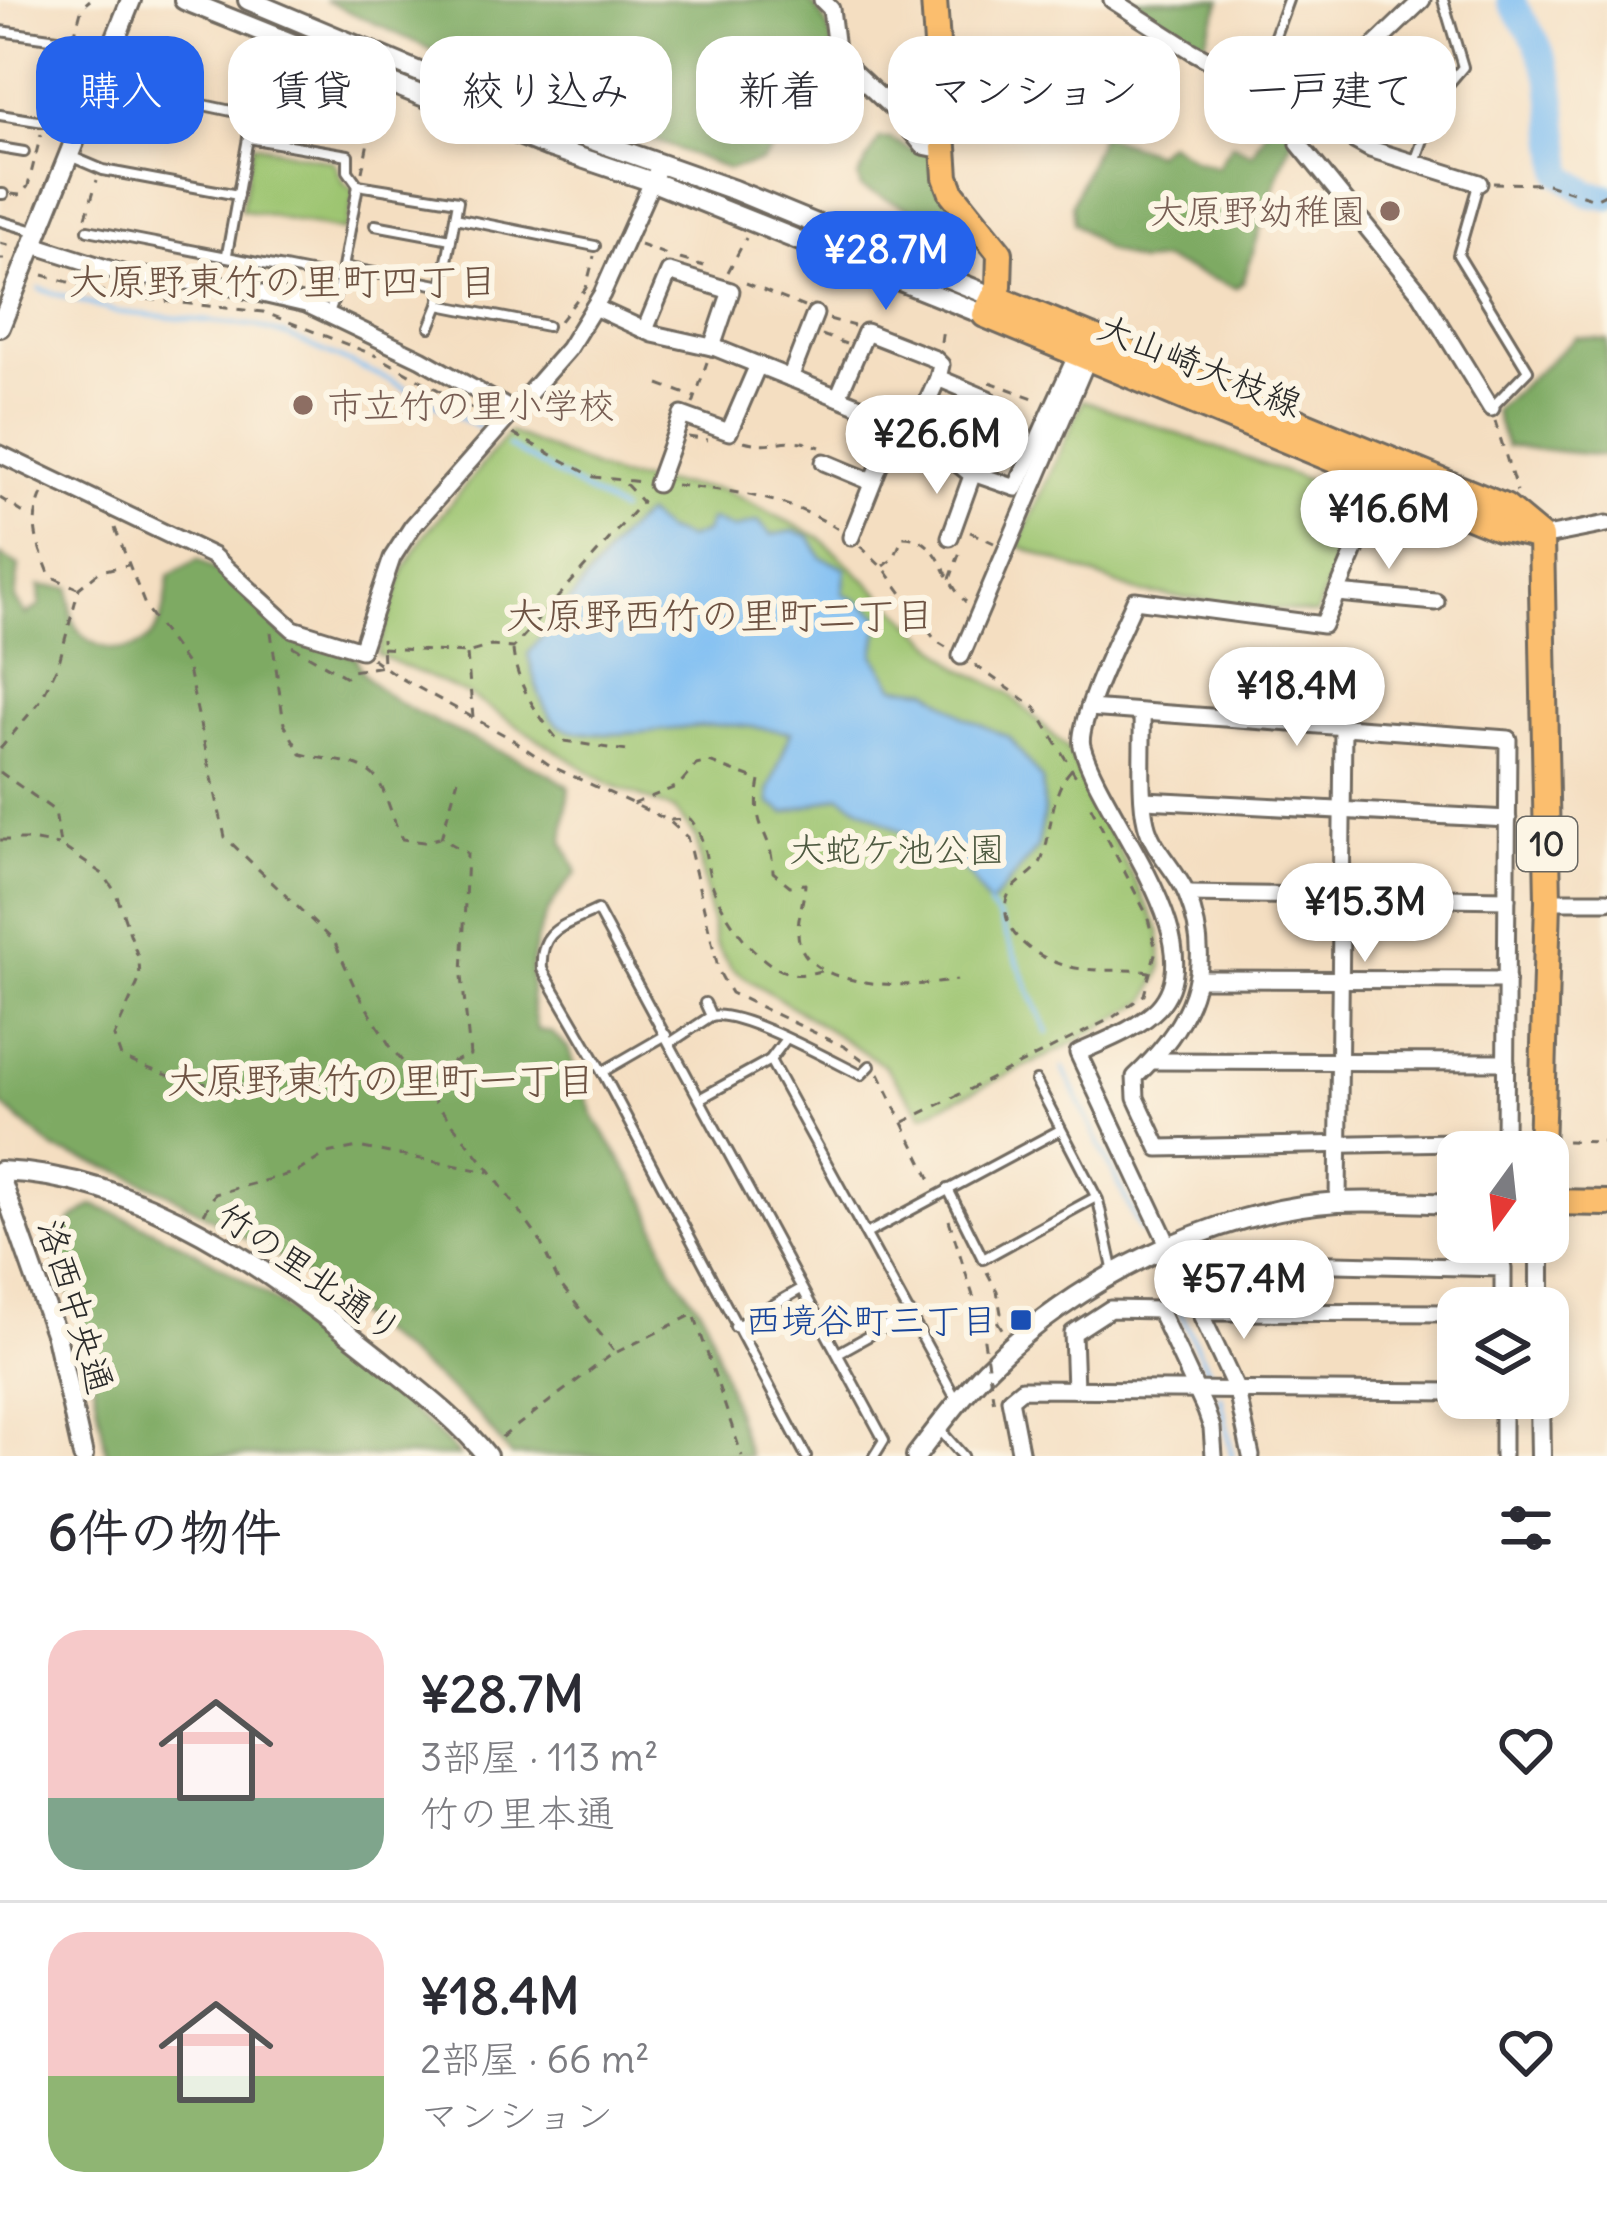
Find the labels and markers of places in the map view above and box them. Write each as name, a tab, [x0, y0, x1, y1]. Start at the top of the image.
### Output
place label: 大原野幼稚園	[1150, 189, 1366, 234]
marker: 大原野幼稚園	[1377, 198, 1403, 224]
pin: ¥28.7M	[788, 211, 984, 313]
place label: 市立竹の里小学校	[327, 383, 615, 428]
marker: 市立竹の里小学校	[290, 392, 316, 418]
pin: ¥26.6M	[839, 395, 1035, 497]
pin: ¥16.6M	[1291, 470, 1487, 572]
pin: ¥18.4M	[1199, 647, 1395, 749]
pin: ¥15.3M	[1267, 863, 1463, 965]
pin: ¥57.4M	[1146, 1240, 1342, 1342]
place label: 西境谷町三丁目	[745, 1298, 997, 1343]
marker: 西境谷町三丁目	[1008, 1307, 1034, 1333]

